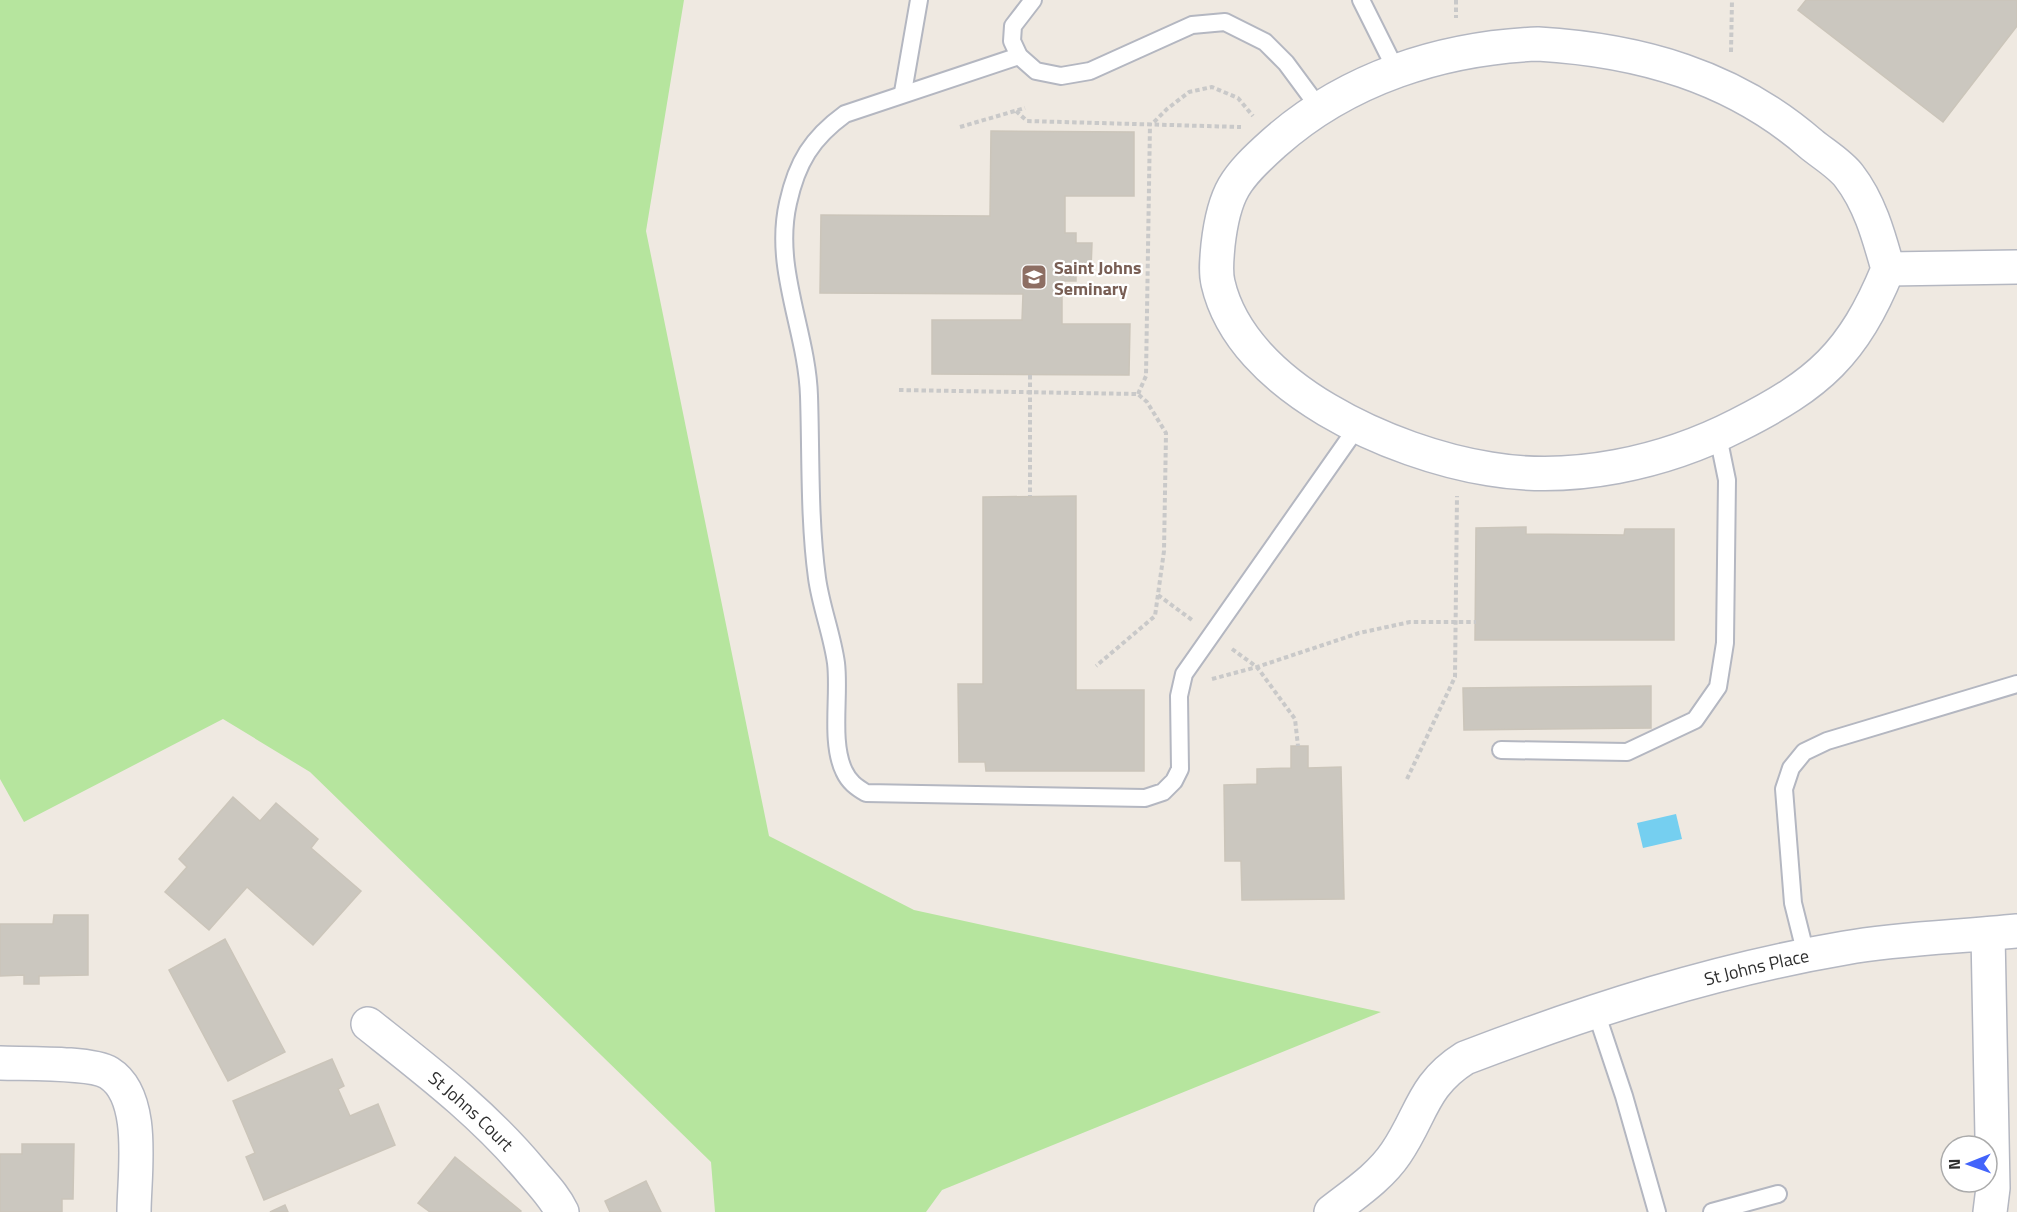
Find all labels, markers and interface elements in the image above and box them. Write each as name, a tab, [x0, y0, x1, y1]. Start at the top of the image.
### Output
place label: Saint Johns Seminary	[1054, 254, 1141, 302]
school or university icon: Saint Johns Seminary	[1019, 262, 1049, 292]
street label: St Johns Place	[1701, 941, 1811, 992]
street label: St Johns Court	[423, 1064, 521, 1157]
north arrow	[1939, 1134, 1999, 1194]
text: N	[1942, 1159, 1966, 1170]

